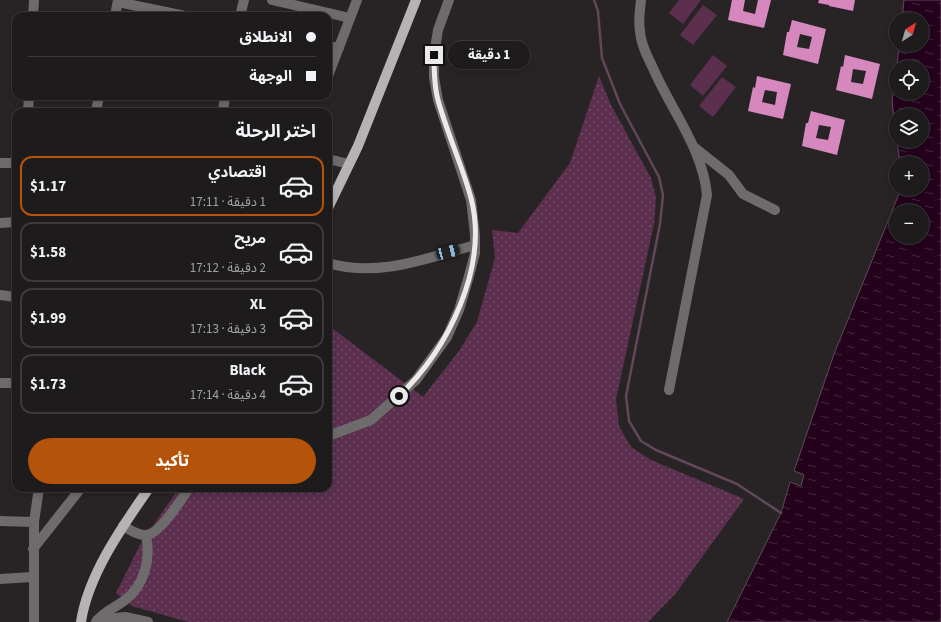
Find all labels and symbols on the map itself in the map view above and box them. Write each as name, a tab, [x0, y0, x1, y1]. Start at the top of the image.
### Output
north arrow	[889, 12, 929, 52]
callout: 1 دقيقة	[448, 41, 530, 69]
route end	[425, 46, 443, 64]
car	[435, 243, 461, 261]
route start	[390, 387, 408, 405]

